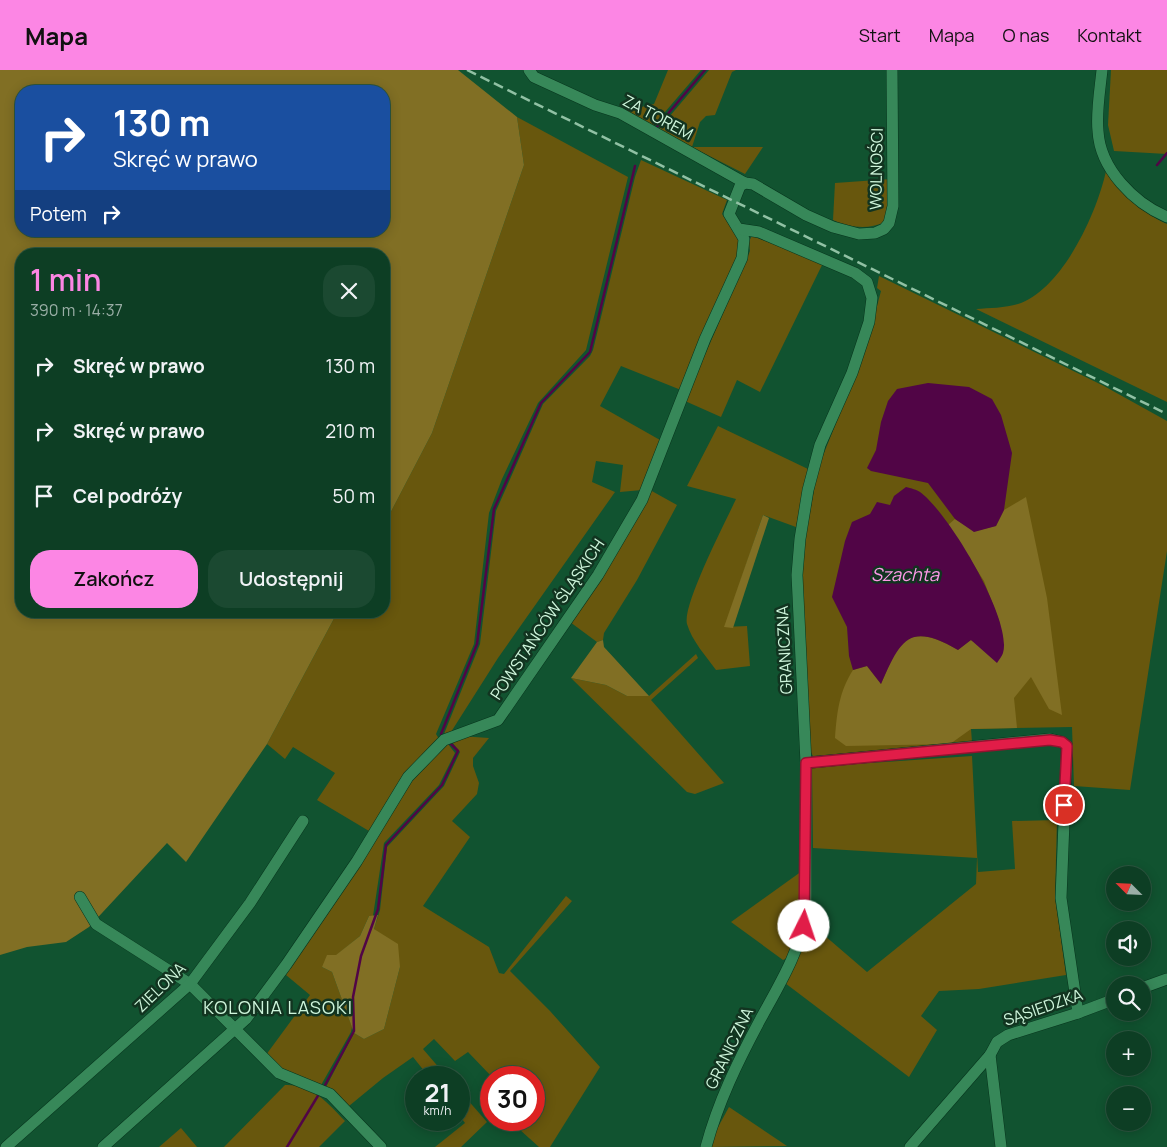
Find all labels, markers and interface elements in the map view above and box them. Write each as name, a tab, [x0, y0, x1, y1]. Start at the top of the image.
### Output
text: Mapa	[25, 19, 88, 52]
text: Start	[859, 23, 901, 47]
text: Mapa	[929, 23, 975, 47]
text: O nas	[1003, 23, 1049, 47]
text: Kontakt	[1077, 23, 1142, 47]
street label: ZA TOREM	[619, 89, 697, 145]
text: 130 m	[113, 99, 210, 147]
icon: right	[30, 105, 95, 170]
street label: WOLNOŚCI	[864, 128, 888, 210]
text: Skręć w prawo	[113, 144, 258, 174]
icon: right	[97, 200, 125, 228]
text: Potem	[30, 201, 87, 227]
text: 1 min	[30, 259, 102, 300]
button: close	[323, 265, 375, 317]
text: 390 m · 14:37	[30, 299, 123, 321]
icon: right	[30, 352, 58, 380]
text: Skręć w prawo	[73, 353, 205, 379]
text: 130 m	[326, 353, 375, 379]
icon: right	[30, 417, 58, 445]
text: Skręć w prawo	[73, 418, 205, 444]
text: 210 m	[325, 418, 375, 444]
icon: arrive	[30, 482, 58, 510]
text: Cel podróży	[73, 483, 182, 509]
text: 50 m	[333, 483, 375, 509]
street label: POWSTAŃCÓW ŚLĄSKICH	[485, 534, 609, 704]
button: Zakończ	[30, 550, 198, 608]
button: Udostępnij	[208, 550, 375, 608]
water label: Szachta	[871, 562, 940, 586]
street label: GRANICZNA	[771, 605, 797, 695]
pin	[1043, 784, 1085, 826]
icon: arrive	[1050, 791, 1078, 819]
north arrow	[1106, 866, 1151, 911]
map controls	[1106, 866, 1151, 1131]
position arrow	[777, 899, 829, 951]
button: sound	[1106, 921, 1151, 966]
street label: ZIELONA	[130, 957, 190, 1017]
button: search	[1106, 976, 1151, 1021]
street label: SĄSIEDZKA	[1000, 983, 1086, 1031]
district label: KOLONIA LASOKI	[203, 995, 353, 1019]
street label: GRANICZNA	[700, 1003, 758, 1093]
button: +	[1106, 1031, 1151, 1076]
speed limit sign: 30	[480, 1066, 545, 1131]
text: 21	[425, 1075, 450, 1110]
button: −	[1106, 1086, 1151, 1131]
text: km/h	[424, 1102, 451, 1119]

